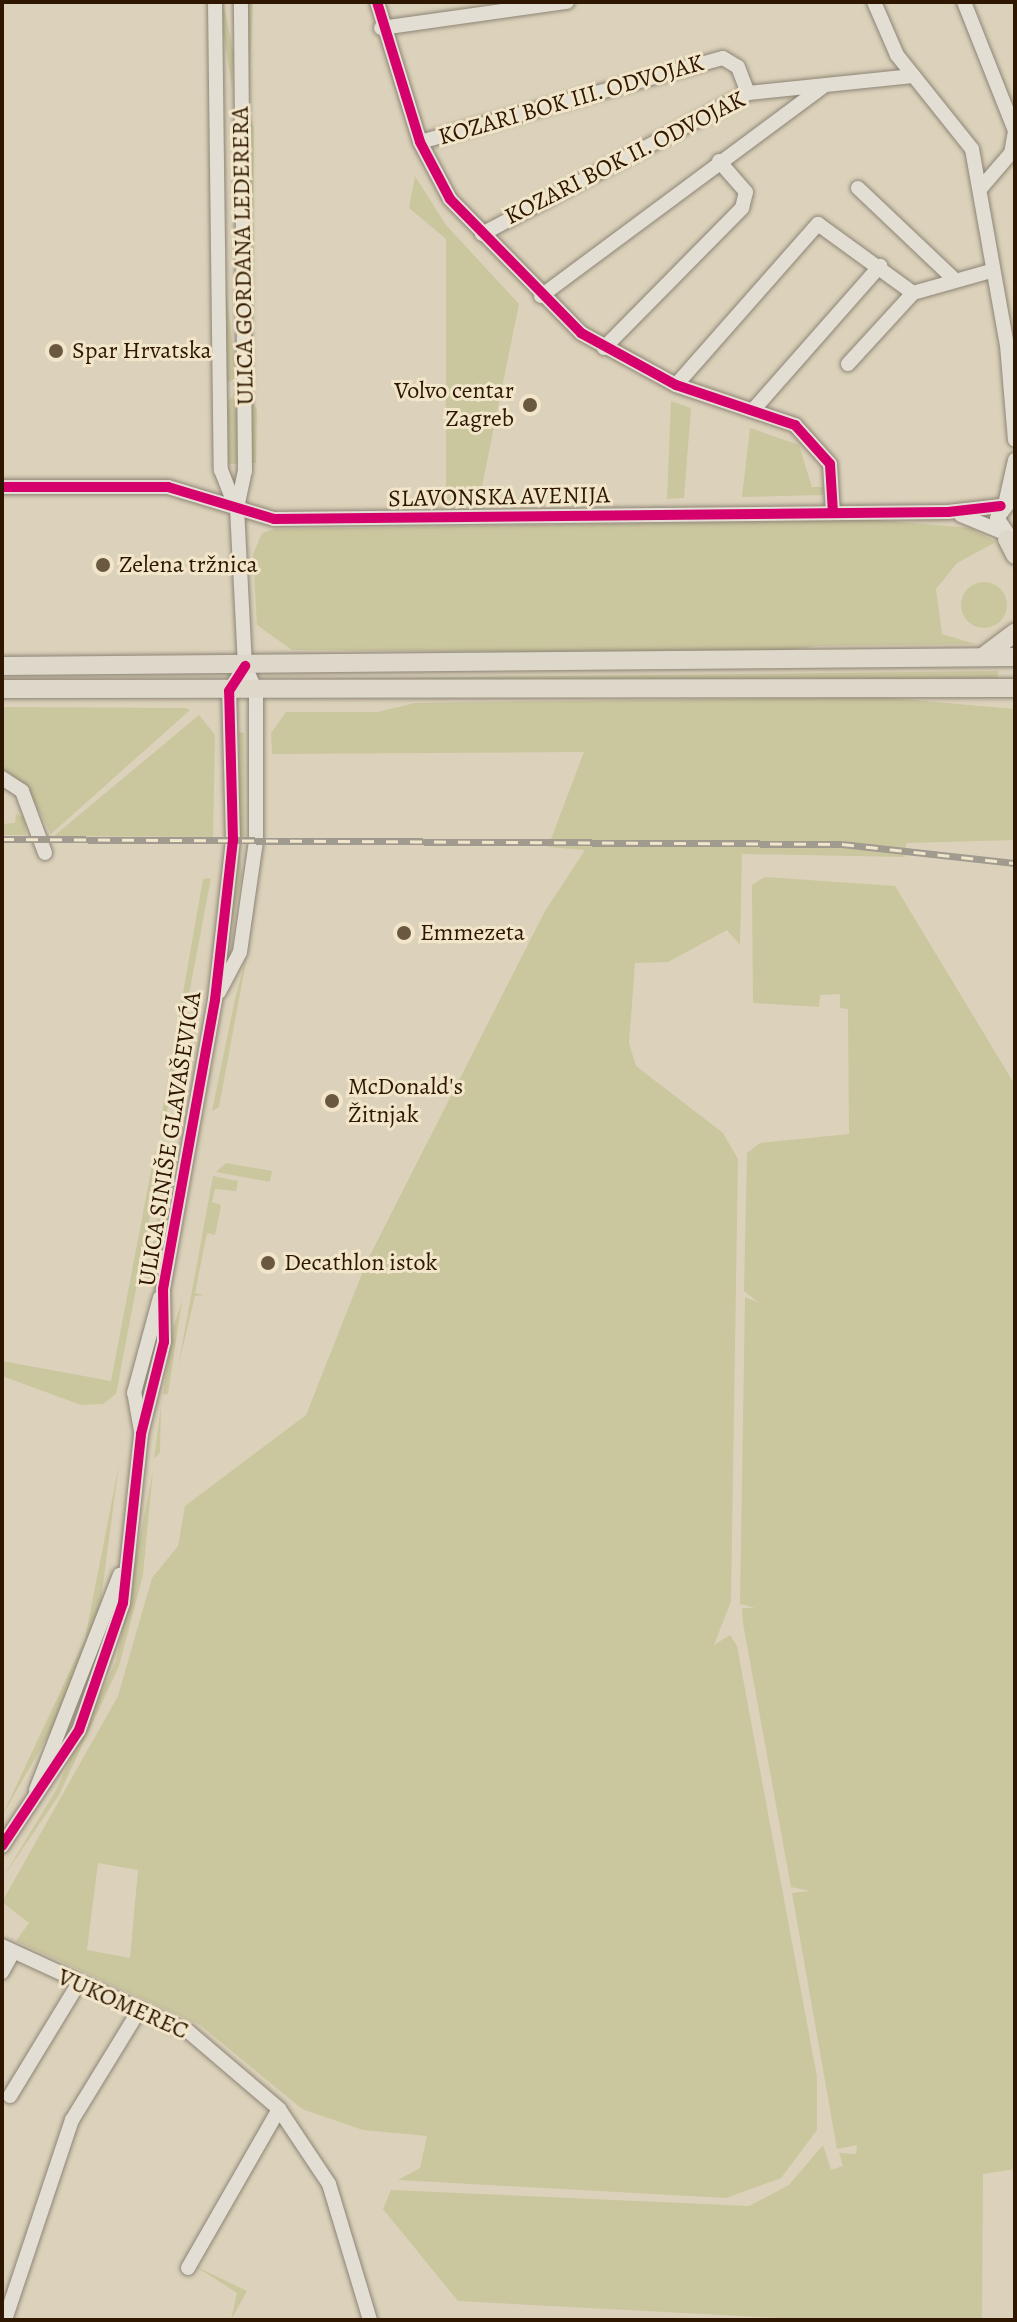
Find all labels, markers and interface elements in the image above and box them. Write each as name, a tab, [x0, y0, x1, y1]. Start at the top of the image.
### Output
street label: KOZARI BOK III. ODVOJAK	[435, 48, 707, 152]
street label: KOZARI BOK II. ODVOJAK	[500, 85, 750, 231]
street label: ULICA GORDANA LEDERERA	[226, 106, 260, 406]
place label: Spar Hrvatska	[72, 337, 212, 365]
marker: Spar Hrvatska	[47, 342, 65, 360]
place label: Volvo centar Zagreb	[394, 377, 514, 433]
marker: Volvo centar Zagreb	[521, 396, 539, 414]
street label: SLAVONSKA AVENIJA	[388, 481, 610, 513]
place label: Zelena tržnica	[119, 551, 258, 579]
marker: Zelena tržnica	[94, 556, 112, 574]
place label: Emmezeta	[420, 919, 525, 947]
marker: Emmezeta	[395, 924, 413, 942]
street label: ULICA SINIŠE GLAVAŠEVIĆA	[132, 990, 208, 1288]
place label: McDonald's Žitnjak	[348, 1073, 463, 1129]
marker: McDonald's Žitnjak	[323, 1092, 341, 1110]
place label: Decathlon istok	[284, 1249, 437, 1277]
marker: Decathlon istok	[259, 1254, 277, 1272]
street label: VUKOMEREC	[53, 1962, 193, 2046]

